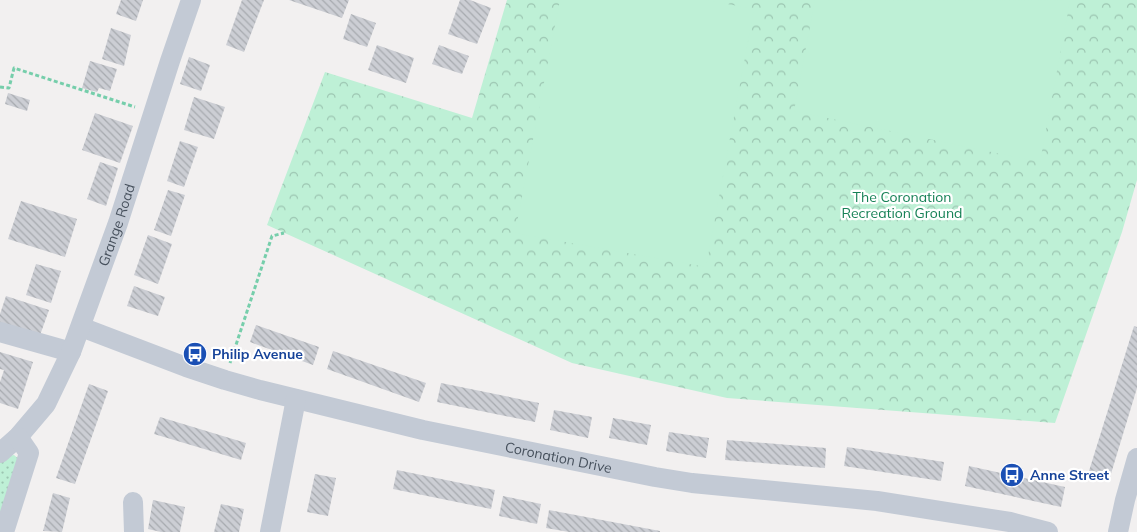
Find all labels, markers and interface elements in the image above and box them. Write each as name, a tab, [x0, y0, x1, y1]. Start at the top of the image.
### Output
street label: Grange Road	[94, 182, 139, 269]
park label: The Coronation Recreation Ground	[841, 188, 963, 222]
bus stop icon: Philip Avenue	[182, 341, 208, 367]
place label: Philip Avenue	[212, 345, 303, 363]
street label: Coronation Drive	[503, 438, 614, 477]
bus stop icon: Anne Street	[999, 462, 1025, 488]
place label: Anne Street	[1030, 466, 1110, 484]

